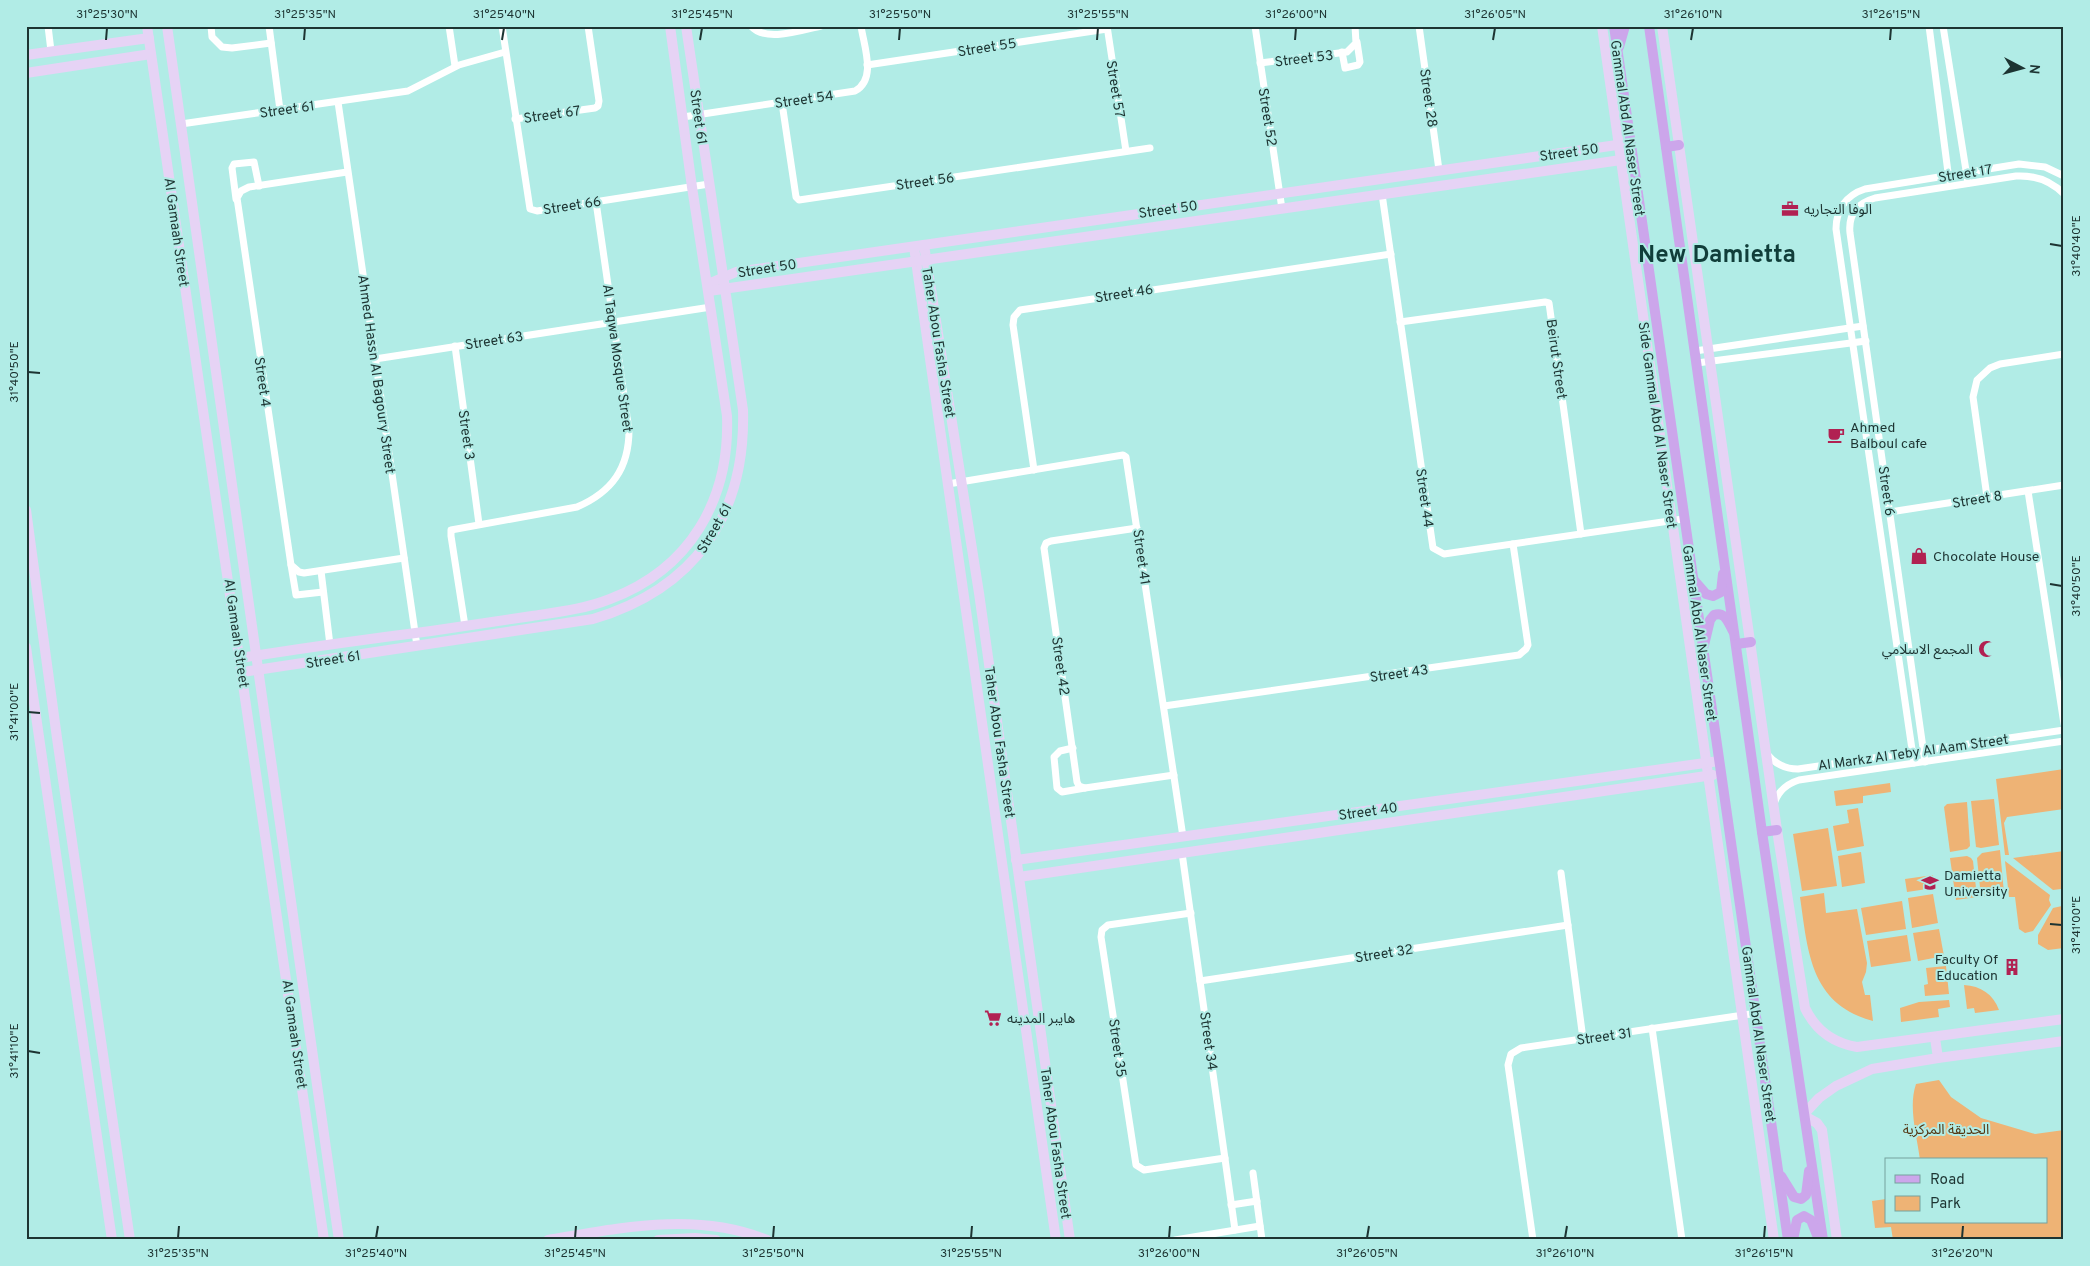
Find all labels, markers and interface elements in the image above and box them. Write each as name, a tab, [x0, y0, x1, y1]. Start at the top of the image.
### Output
text: 31°25'30"N	[76, 7, 138, 23]
text: 31°25'35"N	[274, 7, 336, 23]
text: 31°25'40"N	[473, 7, 535, 23]
text: 31°25'45"N	[671, 7, 733, 23]
text: 31°25'50"N	[869, 7, 931, 23]
text: 31°25'55"N	[1067, 7, 1129, 23]
text: 31°26'00"N	[1265, 7, 1327, 23]
text: 31°26'05"N	[1464, 7, 1526, 23]
text: 31°26'10"N	[1663, 7, 1723, 23]
text: 31°26'15"N	[1862, 7, 1920, 23]
street label: Street 55	[957, 35, 1018, 62]
street label: Gammal Abd Al Naser Street	[1606, 39, 1647, 217]
north arrow	[1998, 42, 2048, 92]
street label: Street 53	[1274, 47, 1334, 72]
street label: Street 57	[1102, 59, 1127, 119]
text: N	[2024, 63, 2042, 75]
street label: Street 28	[1415, 68, 1440, 129]
street label: Street 52	[1254, 87, 1280, 148]
street label: Street 54	[774, 88, 835, 113]
street label: Street 61	[685, 89, 710, 146]
street label: Street 61	[259, 98, 316, 123]
street label: Street 67	[523, 103, 582, 128]
street label: Street 50	[1539, 141, 1600, 166]
street label: Street 17	[1937, 162, 1993, 187]
street label: Street 56	[895, 170, 956, 195]
street label: Al Gamaah Street	[159, 177, 192, 288]
street label: Street 66	[542, 194, 602, 219]
street label: Street 50	[1138, 198, 1199, 223]
office icon: الوفا التجاريه	[1780, 199, 1800, 219]
place label: الوفا التجاريه	[1804, 202, 1872, 219]
text: 31°40'40"E	[2069, 215, 2085, 277]
district label: New Damietta	[1638, 241, 1796, 271]
street label: Street 50	[737, 256, 798, 283]
street label: Taher Abou Fasha Street	[917, 265, 958, 419]
street label: Ahmed Hassn Al Bagoury Street	[353, 274, 398, 475]
street label: Street 46	[1094, 281, 1155, 307]
street label: Al Taqwa Mosque Street	[598, 283, 635, 433]
street label: Beirut Street	[1541, 318, 1570, 400]
street label: Side Gammal Abd Al Naser Street	[1634, 321, 1679, 530]
street label: Street 63	[464, 329, 525, 354]
text: 31°40'50"E	[7, 341, 23, 403]
street label: Street 4	[250, 356, 273, 408]
street label: Street 3	[454, 409, 477, 461]
place label: Ahmed Balboul cafe	[1850, 420, 1927, 453]
cafe icon: Ahmed Balboul cafe	[1826, 425, 1846, 445]
street label: Street 6	[1874, 465, 1897, 517]
street label: Street 44	[1411, 468, 1436, 529]
street label: Street 8	[1951, 488, 2003, 513]
street label: Street 61	[694, 501, 737, 557]
street label: Street 41	[1128, 528, 1153, 586]
street label: Gammal Abd Al Naser Street	[1678, 544, 1719, 722]
shop icon: Chocolate House	[1909, 546, 1929, 566]
place label: Chocolate House	[1933, 549, 2039, 566]
text: 31°40'50"E	[2069, 555, 2085, 617]
street label: Al Gamaah Street	[219, 578, 252, 689]
street label: Street 42	[1047, 636, 1072, 697]
mosque icon: المجمع الاسلامي	[1977, 639, 1997, 659]
place label: المجمع الاسلامي	[1882, 642, 1973, 660]
street label: Street 61	[305, 648, 362, 673]
street label: Street 43	[1369, 662, 1430, 687]
street label: Taher Abou Fasha Street	[979, 665, 1018, 819]
text: 31°41'00"E	[7, 683, 23, 741]
street label: Al Markz Al Teby Al Aam Street	[1817, 732, 2010, 775]
street label: Street 40	[1338, 800, 1399, 825]
place label: Damietta University	[1944, 868, 2008, 901]
school or university icon: Damietta University	[1920, 873, 1940, 893]
text: 31°41'00"E	[2069, 896, 2085, 954]
street label: Street 32	[1354, 942, 1414, 967]
street label: Gammal Abd Al Naser Street	[1737, 945, 1778, 1123]
place label: Faculty Of Education	[1935, 952, 1998, 985]
building icon: Faculty Of Education	[2002, 957, 2022, 977]
street label: Al Gamaah Street	[277, 979, 310, 1090]
supermarket icon: هايبر المدينه	[983, 1008, 1003, 1028]
place label: هايبر المدينه	[1007, 1011, 1075, 1028]
street label: Street 34	[1195, 1011, 1220, 1072]
street label: Street 35	[1104, 1018, 1129, 1079]
text: 31°41'10"E	[7, 1023, 23, 1079]
street label: Street 31	[1576, 1025, 1633, 1050]
street label: Taher Abou Fasha Street	[1035, 1066, 1074, 1220]
park label: الحديقة المركزية	[1903, 1122, 1989, 1139]
legend	[1885, 1158, 2048, 1224]
text: Road	[1930, 1171, 1965, 1190]
text: Park	[1930, 1195, 1961, 1214]
text: 31°25'35"N	[147, 1246, 209, 1262]
text: 31°25'40"N	[345, 1246, 407, 1262]
text: 31°25'45"N	[544, 1246, 606, 1262]
text: 31°25'50"N	[742, 1246, 804, 1262]
text: 31°25'55"N	[940, 1246, 1002, 1262]
text: 31°26'00"N	[1138, 1246, 1200, 1262]
text: 31°26'05"N	[1336, 1246, 1398, 1262]
text: 31°26'10"N	[1535, 1246, 1595, 1262]
text: 31°26'15"N	[1735, 1246, 1793, 1262]
text: 31°26'20"N	[1931, 1246, 1993, 1262]

